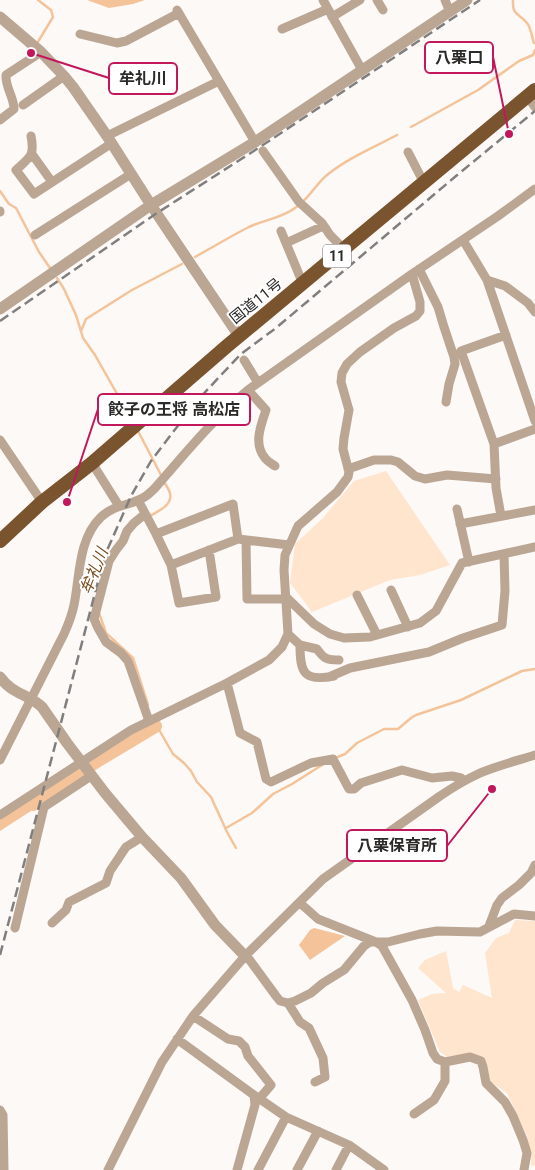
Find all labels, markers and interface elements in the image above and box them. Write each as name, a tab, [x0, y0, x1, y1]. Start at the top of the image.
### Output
callout: 八栗口	[425, 42, 493, 73]
text: 八栗口	[435, 48, 483, 67]
callout: 牟礼川	[109, 63, 177, 94]
text: 牟礼川	[119, 69, 167, 88]
road number: 11	[323, 245, 351, 268]
street label: 国道11号	[226, 275, 286, 327]
callout: 餃子の王将 高松店	[98, 394, 250, 425]
text: 餃子の王将 高松店	[108, 400, 240, 419]
water label: 牟礼川	[76, 543, 113, 597]
callout: 八栗保育所	[347, 830, 447, 861]
text: 八栗保育所	[357, 836, 437, 855]

